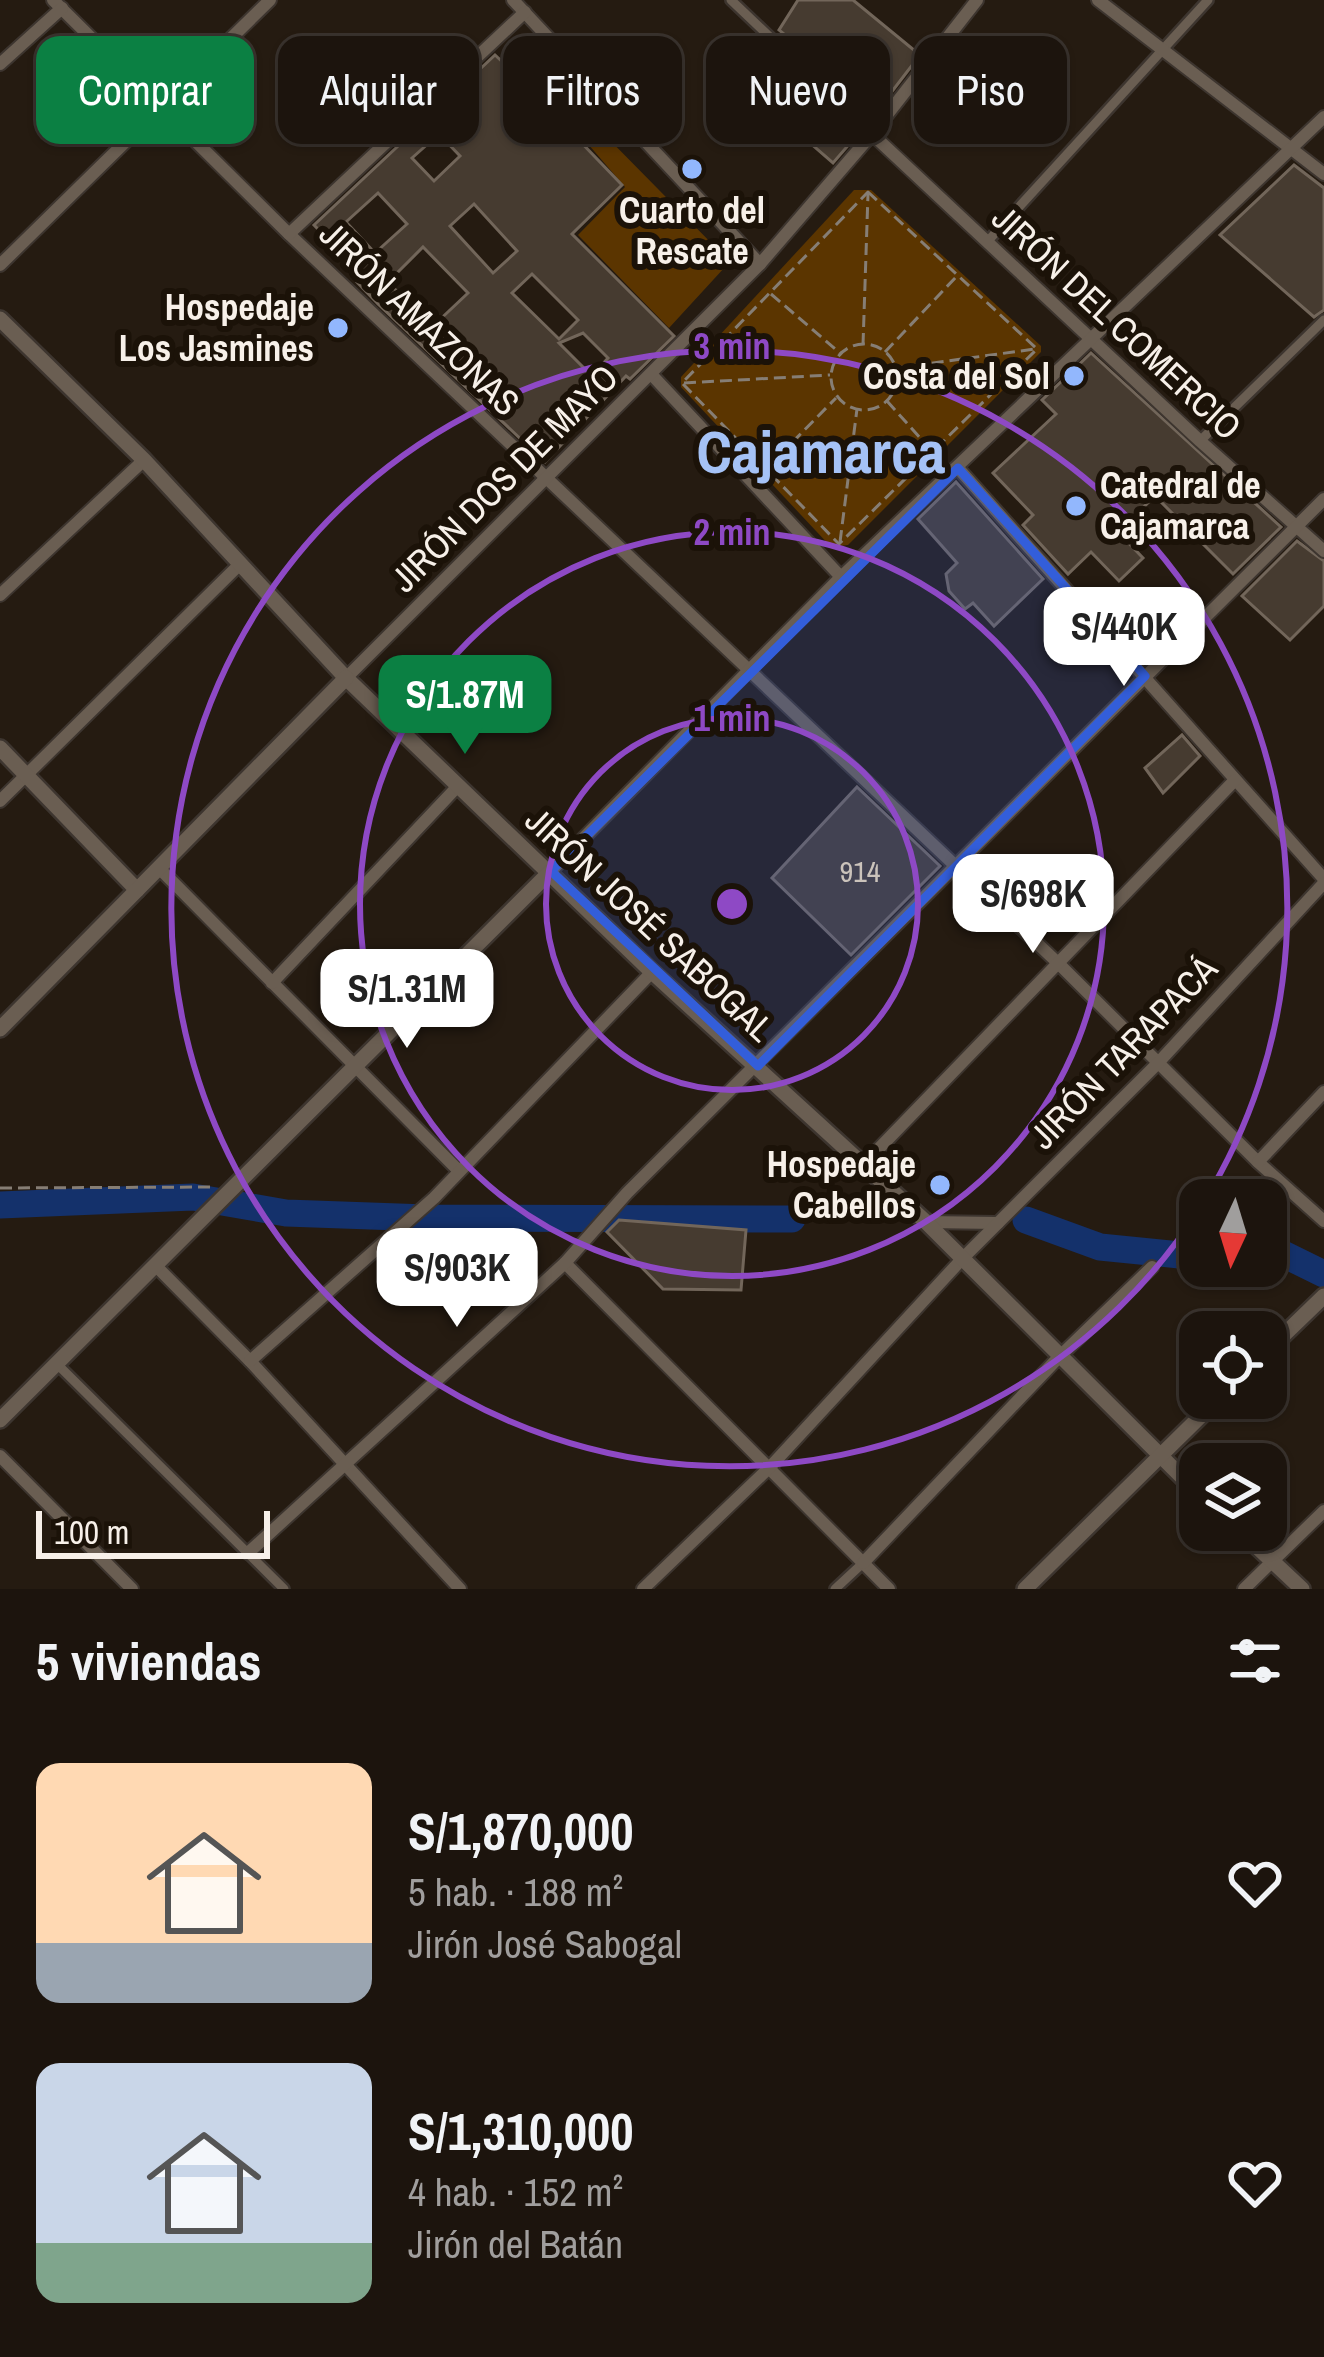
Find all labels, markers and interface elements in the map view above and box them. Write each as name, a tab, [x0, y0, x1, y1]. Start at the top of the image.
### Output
chip: Comprar	[36, 36, 254, 144]
chip: Alquilar	[278, 36, 479, 144]
chip: Filtros	[503, 36, 682, 144]
chip: Nuevo	[706, 36, 890, 144]
chip: Piso	[914, 36, 1067, 144]
marker: Cuarto del Rescate	[679, 156, 705, 182]
place label: Cuarto del Rescate	[619, 186, 765, 275]
street label: JIRÓN DEL COMERCIO	[982, 194, 1252, 450]
street label: JIRÓN AMAZONAS	[310, 210, 530, 426]
place label: Hospedaje Los Jasmines	[119, 283, 314, 372]
marker: Hospedaje Los Jasmines	[325, 315, 351, 341]
text: 3 min	[693, 322, 771, 370]
place label: Costa del Sol	[863, 352, 1050, 400]
street label: JIRÓN DOS DE MAYO	[380, 354, 628, 602]
marker: Costa del Sol	[1061, 363, 1087, 389]
district label: Cajamarca	[697, 411, 945, 492]
place label: Catedral de Cajamarca	[1100, 461, 1261, 550]
marker: Catedral de Cajamarca	[1063, 493, 1089, 519]
text: 2 min	[693, 508, 771, 556]
pin: S/440K	[1026, 587, 1222, 689]
text: S/440K	[1071, 600, 1177, 652]
pin: S/1.87M	[354, 655, 576, 757]
text: S/1.87M	[405, 668, 525, 720]
text: 1 min	[693, 694, 771, 742]
street label: JIRÓN JOSÉ SABOGAL	[515, 796, 785, 1052]
house number: 914	[839, 851, 881, 891]
pin: S/698K	[935, 854, 1131, 956]
text: S/698K	[980, 867, 1086, 919]
centre of rings	[711, 883, 753, 925]
street label: JIRÓN TARAPACÁ	[1019, 945, 1228, 1159]
pin: S/1.31M	[296, 949, 518, 1051]
text: S/1.31M	[347, 962, 467, 1014]
place label: Hospedaje Cabellos	[767, 1140, 916, 1229]
marker: Hospedaje Cabellos	[927, 1172, 953, 1198]
north arrow	[1179, 1179, 1287, 1287]
map controls	[1179, 1179, 1287, 1551]
pin: S/903K	[359, 1228, 555, 1330]
text: S/903K	[404, 1241, 510, 1293]
button: locate	[1179, 1311, 1287, 1419]
button: layers	[1179, 1443, 1287, 1551]
scale bar	[36, 1505, 270, 1558]
text: 100 m	[54, 1510, 129, 1554]
text: 5 viviendas	[36, 1627, 262, 1696]
icon: filters	[1222, 1628, 1288, 1694]
text: S/1,870,000	[408, 1797, 634, 1866]
icon: home	[132, 1811, 276, 1955]
icon: heart	[1222, 1850, 1288, 1916]
text: 5 hab. · 188 m²	[408, 1866, 623, 1918]
text: Jirón José Sabogal	[408, 1918, 682, 1970]
text: S/1,310,000	[408, 2097, 634, 2166]
icon: home	[132, 2111, 276, 2255]
icon: heart	[1222, 2150, 1288, 2216]
text: 4 hab. · 152 m²	[408, 2166, 623, 2218]
text: Jirón del Batán	[408, 2218, 623, 2270]

